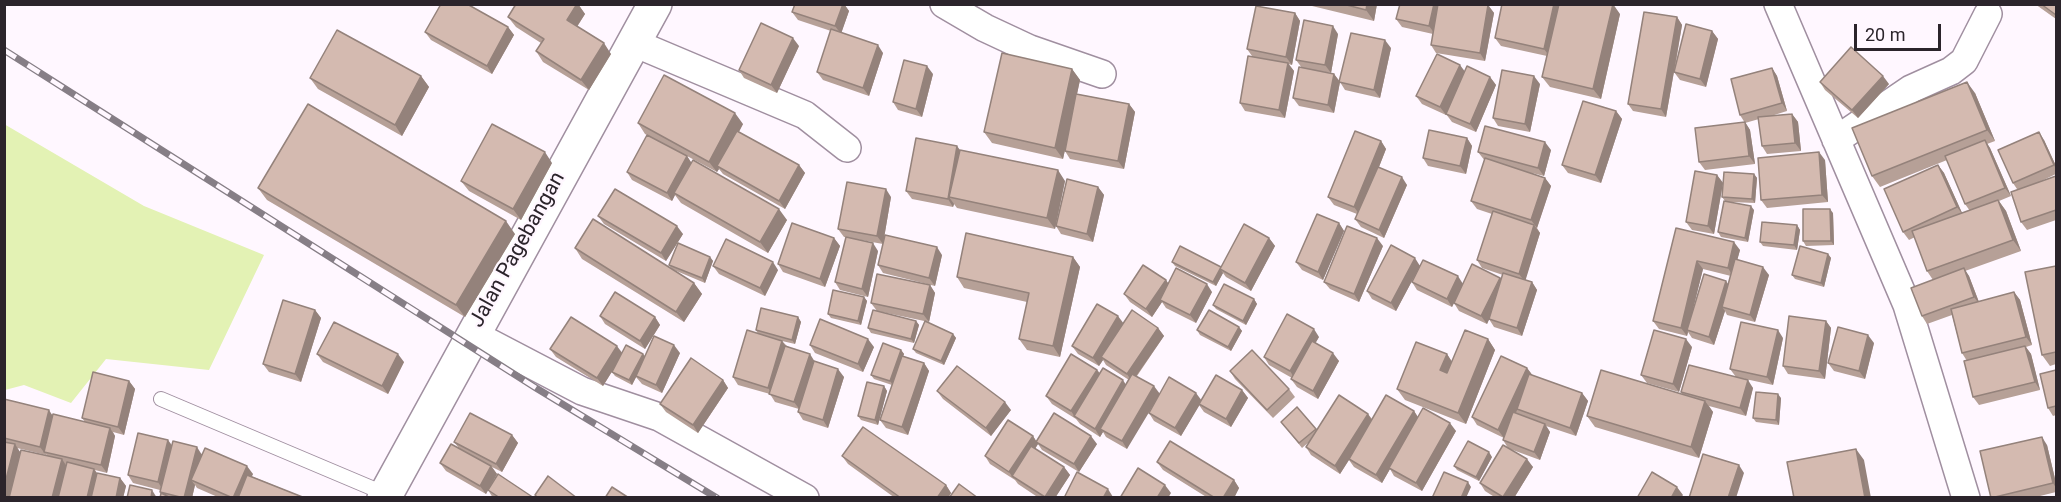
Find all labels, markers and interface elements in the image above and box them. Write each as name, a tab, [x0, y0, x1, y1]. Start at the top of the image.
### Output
scale bar	[1857, 12, 1944, 50]
text: 20 m	[1865, 24, 1905, 45]
street label: Jalan Pagebangan	[465, 168, 571, 332]

